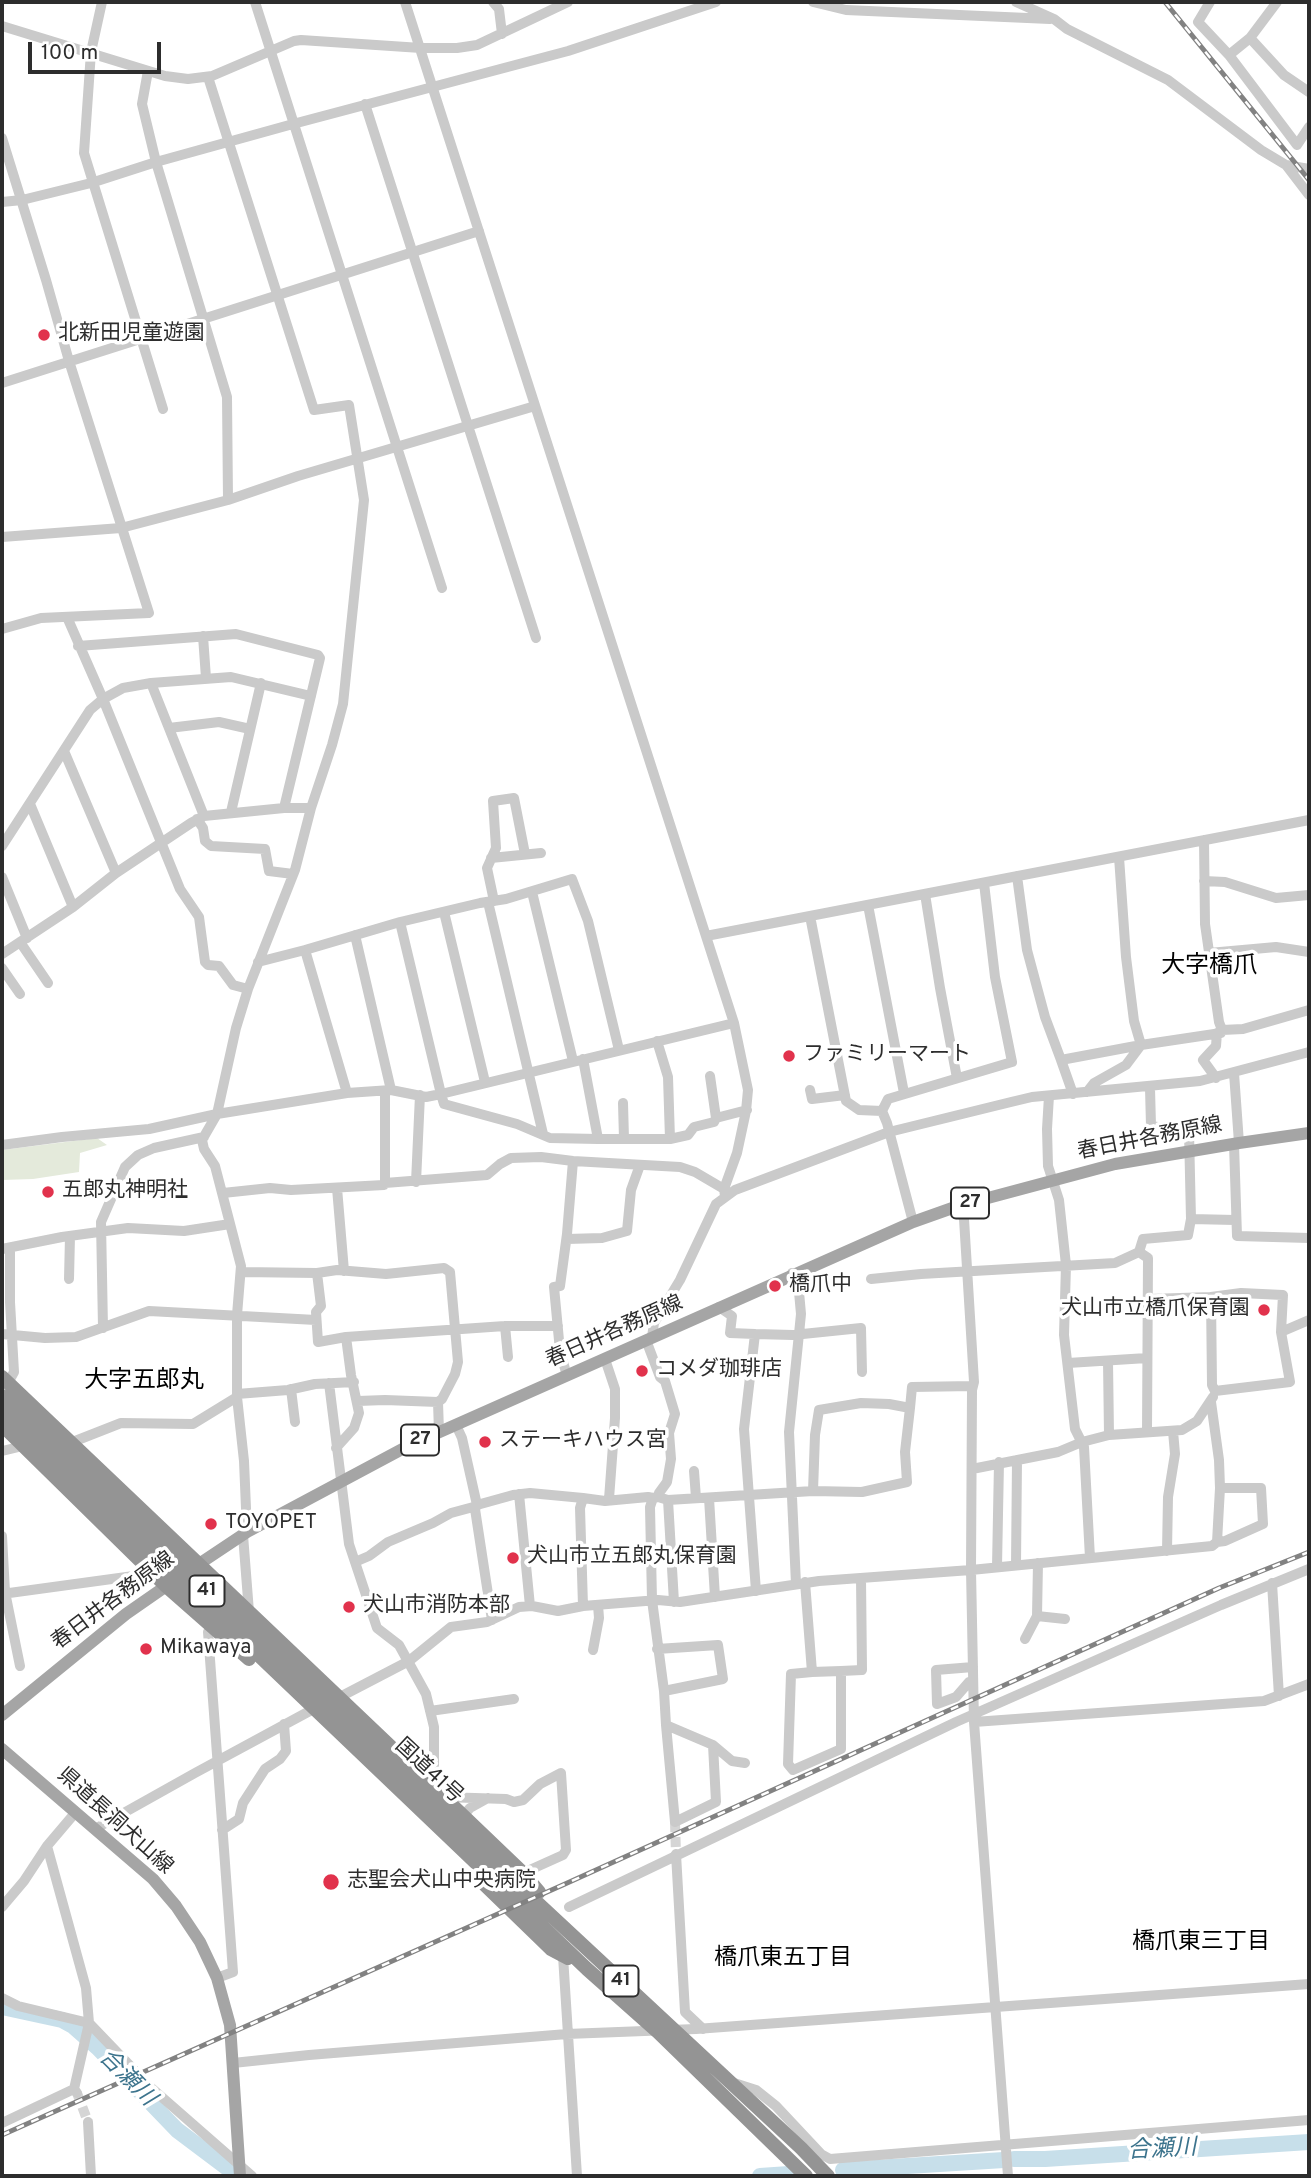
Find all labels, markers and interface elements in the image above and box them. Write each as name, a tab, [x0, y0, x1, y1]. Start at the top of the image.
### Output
scale bar	[32, 28, 164, 72]
text: 100 m	[41, 40, 98, 67]
place label: 北新田児童遊園	[58, 322, 205, 348]
marker: 北新田児童遊園	[36, 327, 52, 343]
district label: 大字橋爪	[1161, 953, 1257, 981]
place label: ファミリーマート	[803, 1043, 971, 1069]
marker: ファミリーマート	[781, 1048, 797, 1064]
street label: 春日井各務原線	[1075, 1114, 1225, 1166]
place label: 五郎丸神明社	[62, 1179, 188, 1205]
marker: 五郎丸神明社	[40, 1184, 56, 1200]
road number: 27	[951, 1188, 989, 1218]
place label: 橋爪中	[789, 1273, 852, 1299]
marker: 橋爪中	[767, 1278, 783, 1294]
street label: 春日井各務原線	[543, 1292, 687, 1374]
place label: 犬山市立橋爪保育園	[1061, 1297, 1250, 1323]
marker: 犬山市立橋爪保育園	[1256, 1302, 1272, 1318]
place label: コメダ珈琲店	[656, 1358, 782, 1384]
marker: コメダ珈琲店	[634, 1363, 650, 1379]
district label: 大字五郎丸	[84, 1368, 204, 1396]
road number: 27	[401, 1424, 439, 1456]
place label: ステーキハウス宮	[499, 1429, 667, 1455]
marker: ステーキハウス宮	[477, 1434, 493, 1450]
place label: TOYOPET	[225, 1511, 317, 1537]
marker: TOYOPET	[203, 1516, 219, 1532]
place label: 犬山市立五郎丸保育園	[527, 1545, 737, 1571]
street label: 春日井各務原線	[48, 1548, 180, 1656]
marker: 犬山市立五郎丸保育園	[505, 1550, 521, 1566]
road number: 41	[190, 1576, 224, 1606]
place label: 犬山市消防本部	[363, 1594, 510, 1620]
marker: 犬山市消防本部	[341, 1599, 357, 1615]
place label: Mikawaya	[160, 1636, 251, 1662]
marker: Mikawaya	[138, 1641, 154, 1657]
street label: 国道41号	[389, 1734, 467, 1810]
street label: 県道長洞犬山線	[51, 1763, 177, 1881]
place label: 志聖会犬山中央病院	[347, 1869, 536, 1895]
marker: 志聖会犬山中央病院	[321, 1872, 341, 1892]
district label: 橋爪東三丁目	[1132, 1929, 1270, 1957]
district label: 橋爪東五丁目	[714, 1945, 852, 1973]
road number: 41	[604, 1966, 638, 1996]
water label: 合瀬川	[92, 2045, 160, 2113]
water label: 合瀬川	[1127, 2135, 1197, 2167]

